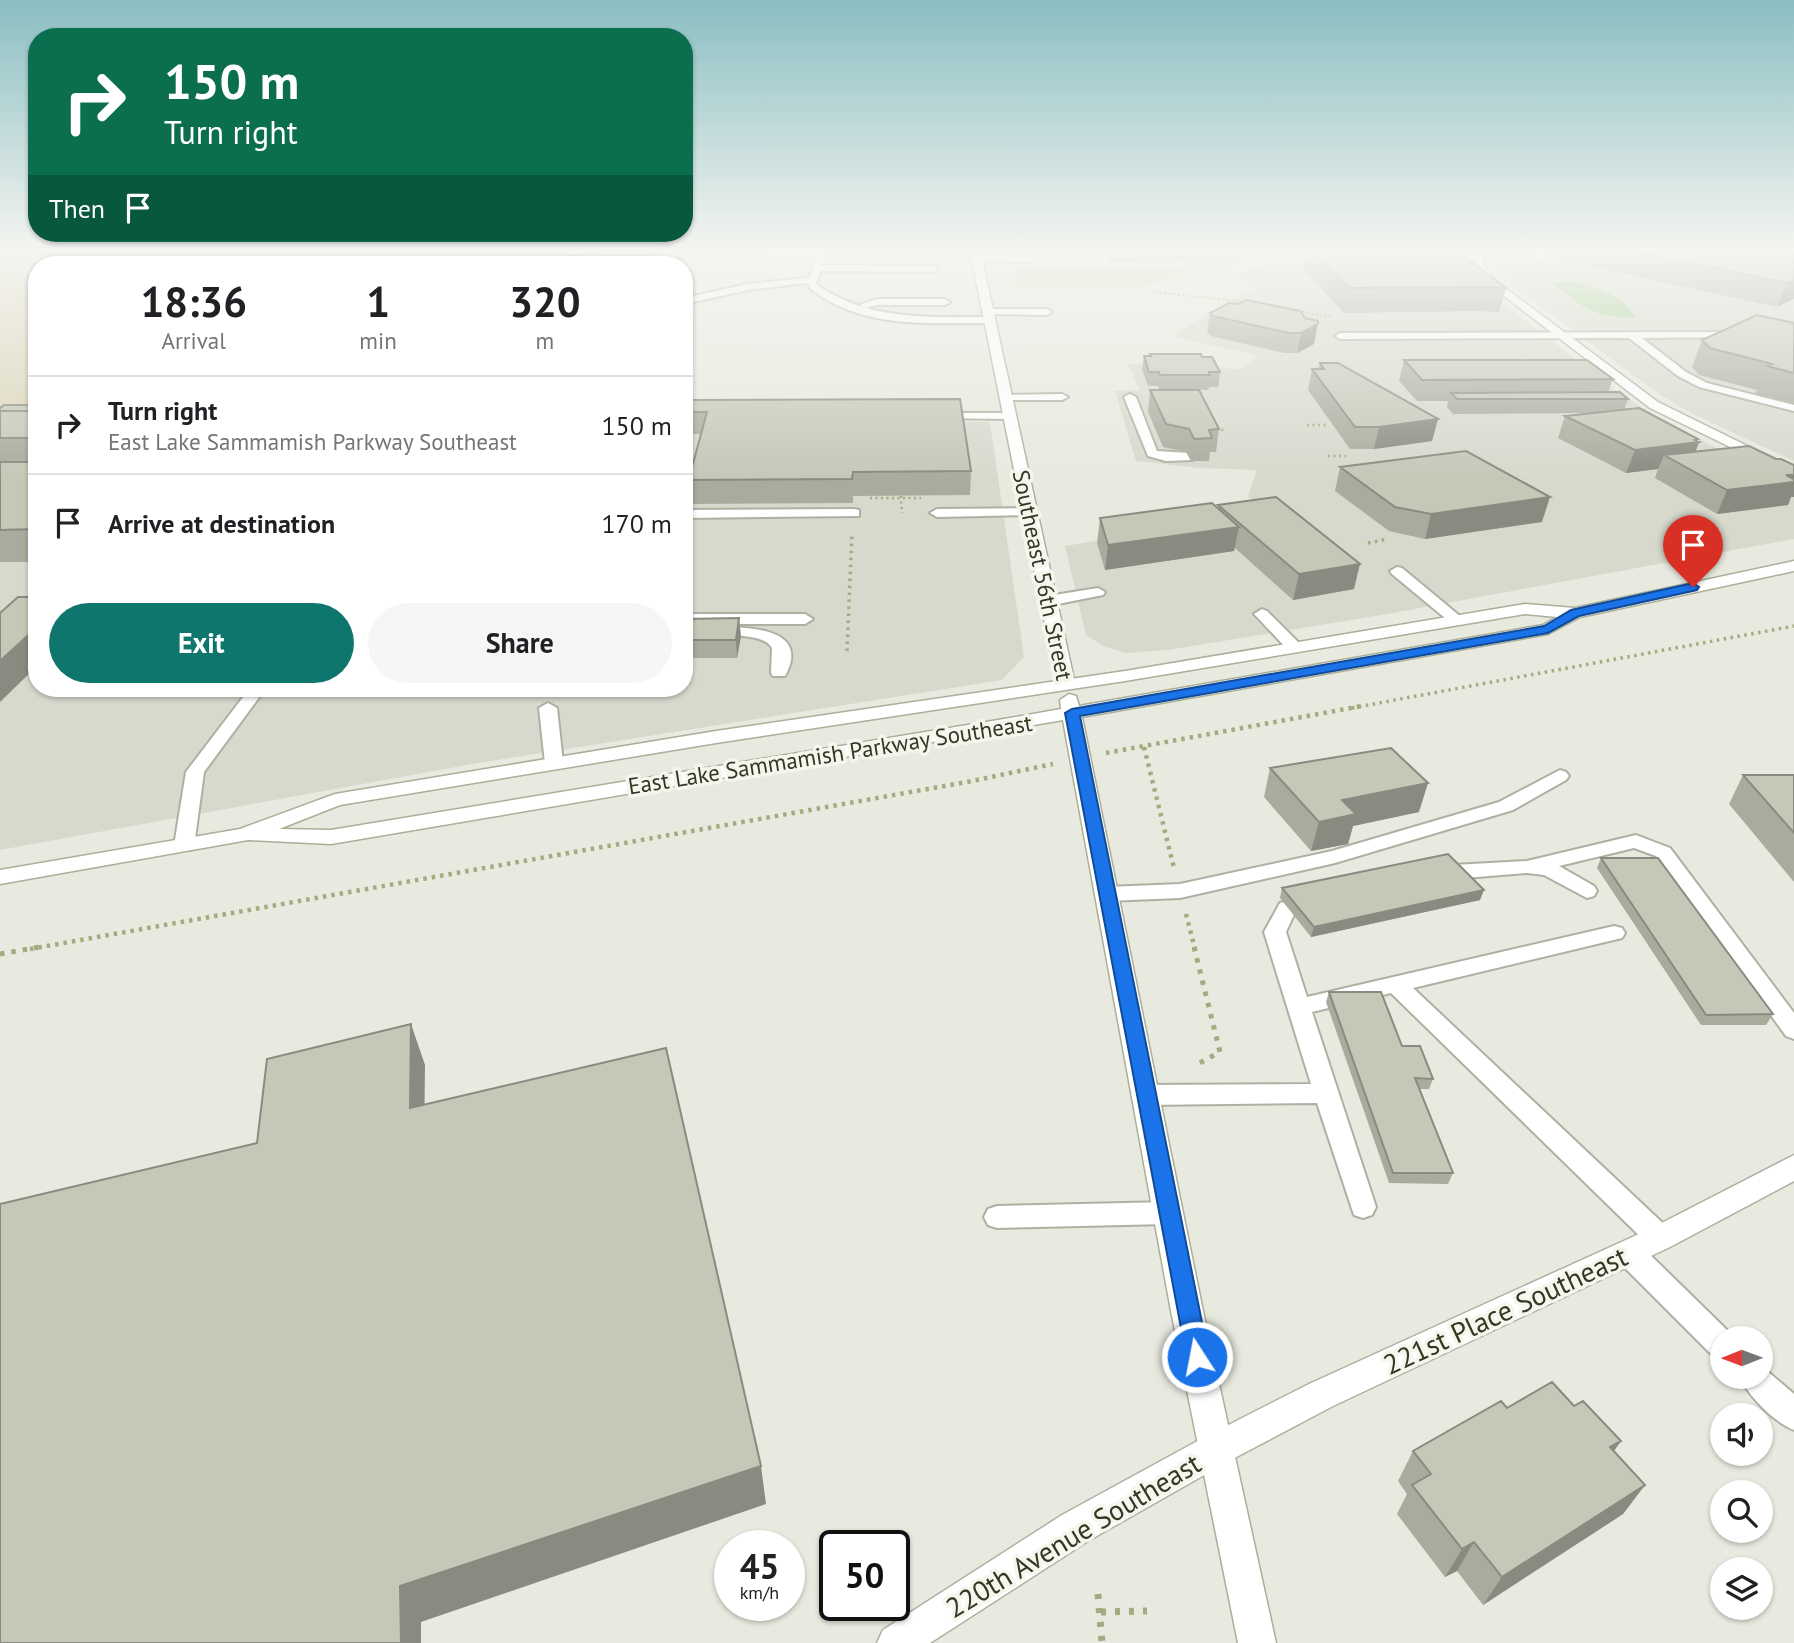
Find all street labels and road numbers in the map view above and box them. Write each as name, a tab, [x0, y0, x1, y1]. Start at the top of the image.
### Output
street label: Southeast 56th Street	[1007, 467, 1080, 683]
street label: East Lake Sammamish Parkway Southeast	[626, 708, 1034, 800]
street label: 221st Place Southeast	[1377, 1237, 1633, 1383]
street label: 220th Avenue Southeast	[939, 1444, 1208, 1626]

